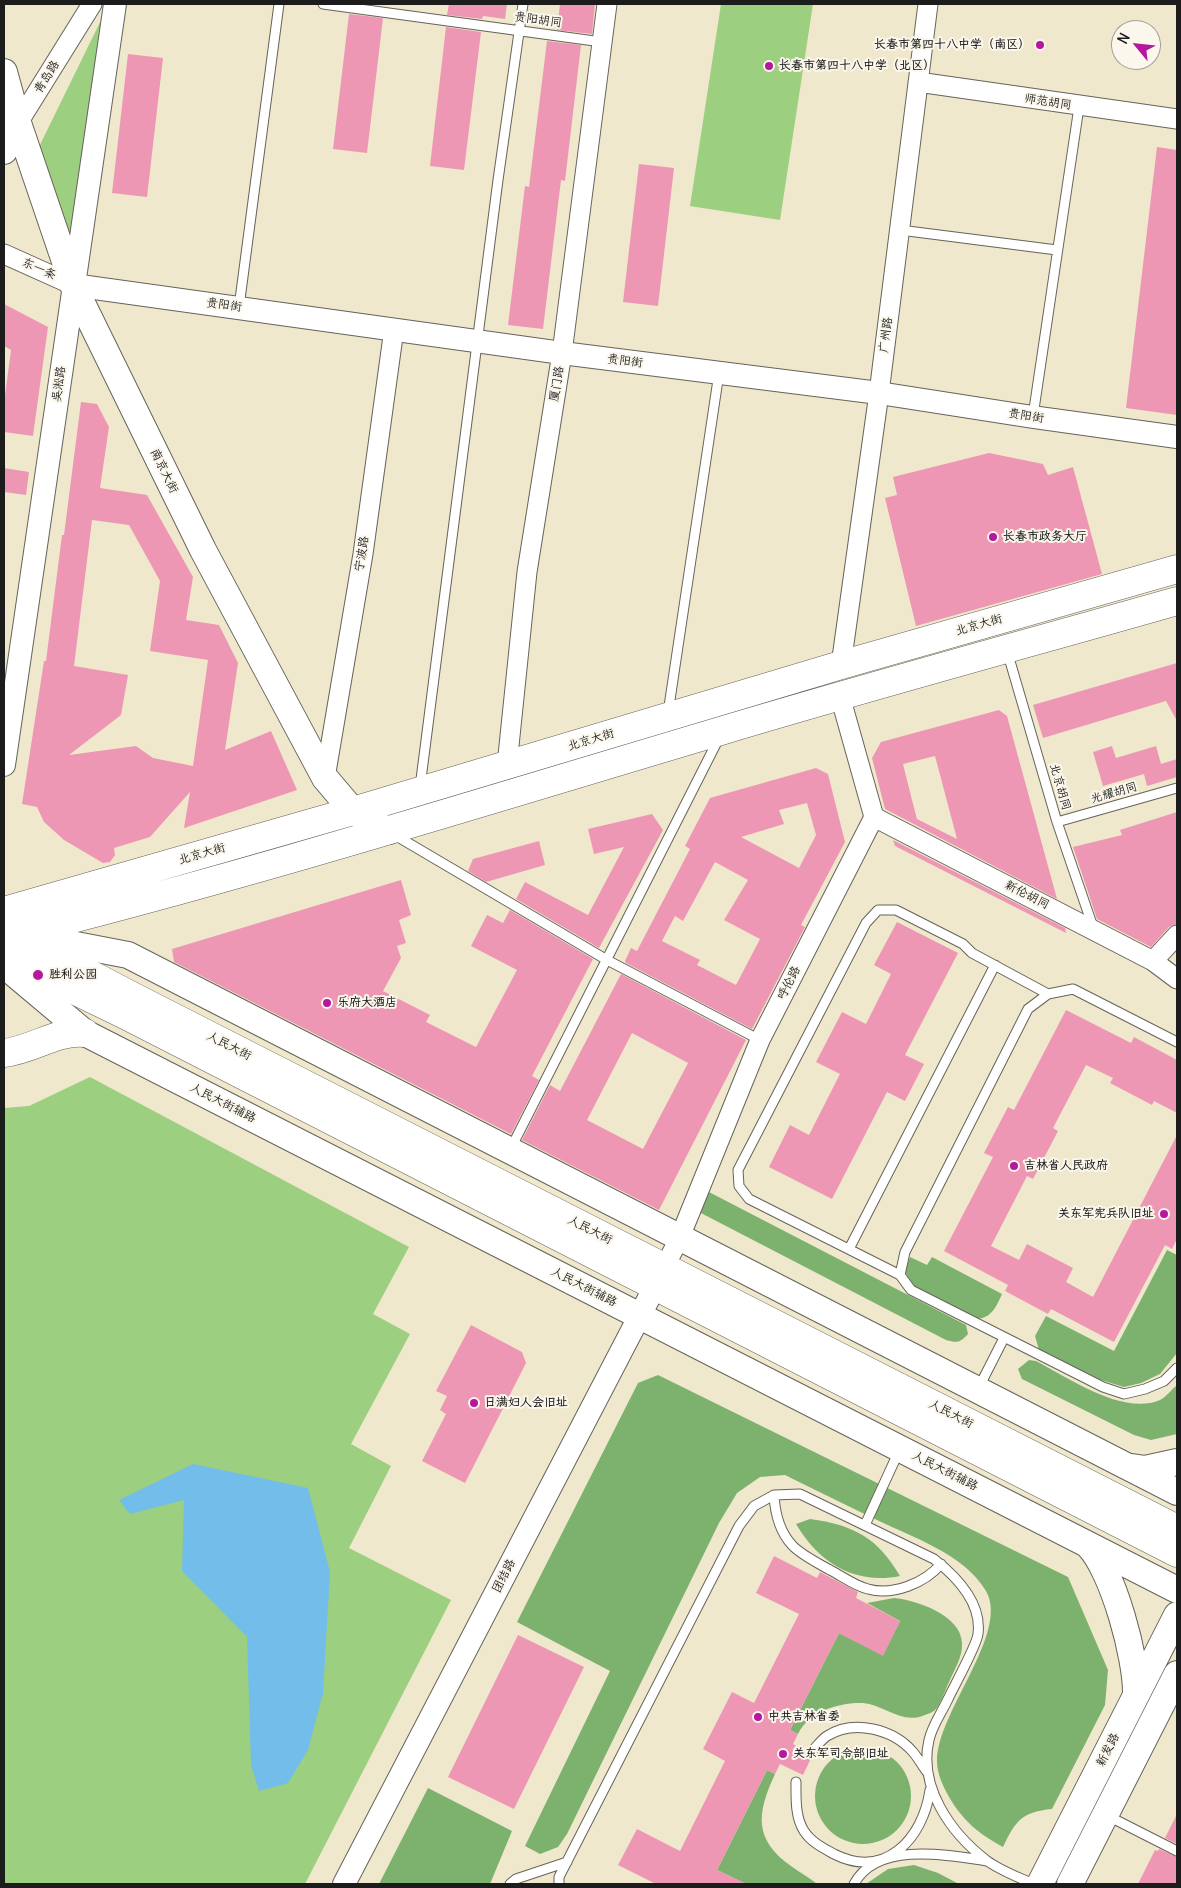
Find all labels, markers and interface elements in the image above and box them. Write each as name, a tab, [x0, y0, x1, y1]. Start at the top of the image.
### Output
street label: 贵阳胡同	[513, 10, 563, 30]
north arrow	[1111, 20, 1161, 70]
text: N	[1113, 30, 1134, 47]
place label: 长春市第四十八中学（南区）	[874, 38, 1030, 52]
marker: 长春市第四十八中学（南区）	[1034, 39, 1046, 51]
street label: 青岛路	[31, 58, 63, 96]
place label: 长春市第四十八中学（北区）	[779, 59, 935, 73]
marker: 长春市第四十八中学（北区）	[763, 60, 775, 72]
street label: 师范胡同	[1023, 91, 1073, 113]
street label: 东一条	[20, 255, 58, 283]
street label: 贵阳街	[205, 295, 243, 315]
street label: 广州路	[877, 316, 895, 354]
street label: 贵阳街	[606, 352, 644, 370]
street label: 吴淞路	[49, 365, 69, 403]
street label: 厦门路	[547, 365, 567, 403]
street label: 贵阳街	[1007, 406, 1045, 426]
street label: 南京大街	[147, 446, 181, 496]
place label: 长春市政务大厅	[1003, 530, 1087, 544]
marker: 长春市政务大厅	[987, 531, 999, 543]
street label: 宁波路	[352, 535, 372, 573]
street label: 北京大街	[954, 611, 1004, 639]
street label: 北京大街	[566, 726, 616, 754]
street label: 北京胡同	[1046, 762, 1074, 812]
street label: 光耀胡同	[1089, 779, 1139, 807]
street label: 北京大街	[177, 840, 227, 868]
street label: 新伦胡同	[1002, 878, 1052, 912]
street label: 呼伦路	[774, 964, 804, 1002]
marker: 胜利公园	[31, 968, 45, 982]
place label: 胜利公园	[49, 968, 97, 982]
place label: 乐府大酒店	[337, 996, 397, 1010]
marker: 乐府大酒店	[321, 997, 333, 1009]
street label: 人民大街	[204, 1029, 254, 1063]
street label: 人民大街辅路	[188, 1080, 258, 1126]
place label: 吉林省人民政府	[1024, 1159, 1108, 1173]
marker: 吉林省人民政府	[1008, 1160, 1020, 1172]
place label: 关东军宪兵队旧址	[1058, 1207, 1154, 1221]
marker: 关东军宪兵队旧址	[1158, 1208, 1170, 1220]
street label: 人民大街	[565, 1213, 615, 1247]
street label: 人民大街辅路	[549, 1264, 619, 1310]
place label: 日满妇人会旧址	[484, 1396, 568, 1410]
marker: 日满妇人会旧址	[468, 1397, 480, 1409]
street label: 人民大街	[926, 1397, 976, 1431]
street label: 人民大街辅路	[910, 1448, 980, 1494]
street label: 团结路	[489, 1557, 519, 1595]
place label: 中共吉林省委	[768, 1710, 840, 1724]
marker: 中共吉林省委	[752, 1711, 764, 1723]
street label: 新发路	[1093, 1731, 1123, 1769]
place label: 关东军司令部旧址	[793, 1747, 889, 1761]
marker: 关东军司令部旧址	[777, 1748, 789, 1760]

